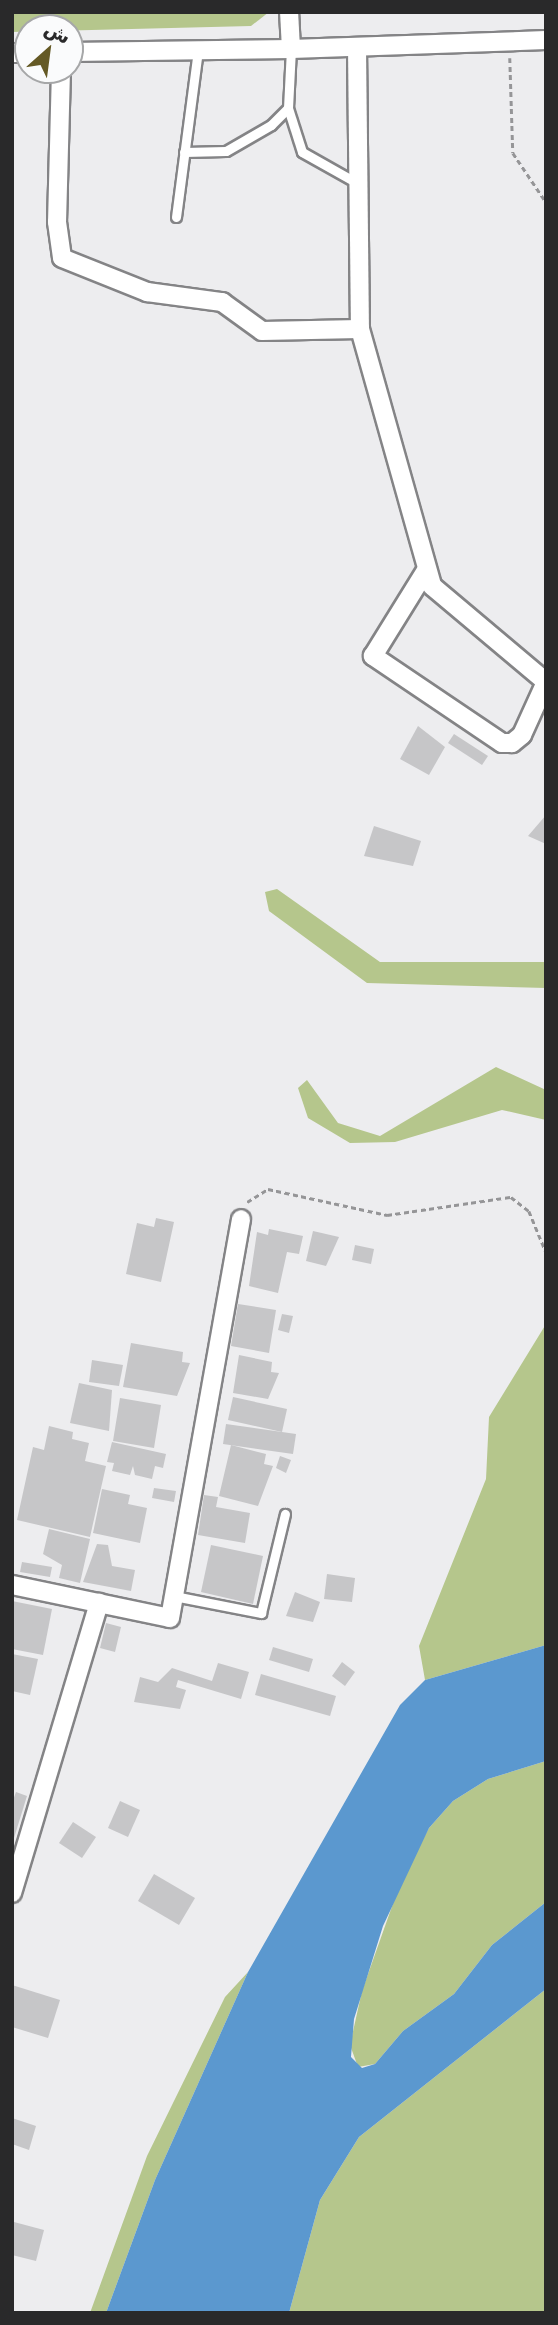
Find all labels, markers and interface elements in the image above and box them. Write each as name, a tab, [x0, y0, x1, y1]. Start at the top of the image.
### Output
north arrow	[14, 14, 84, 84]
text: ش	[41, 16, 75, 48]

